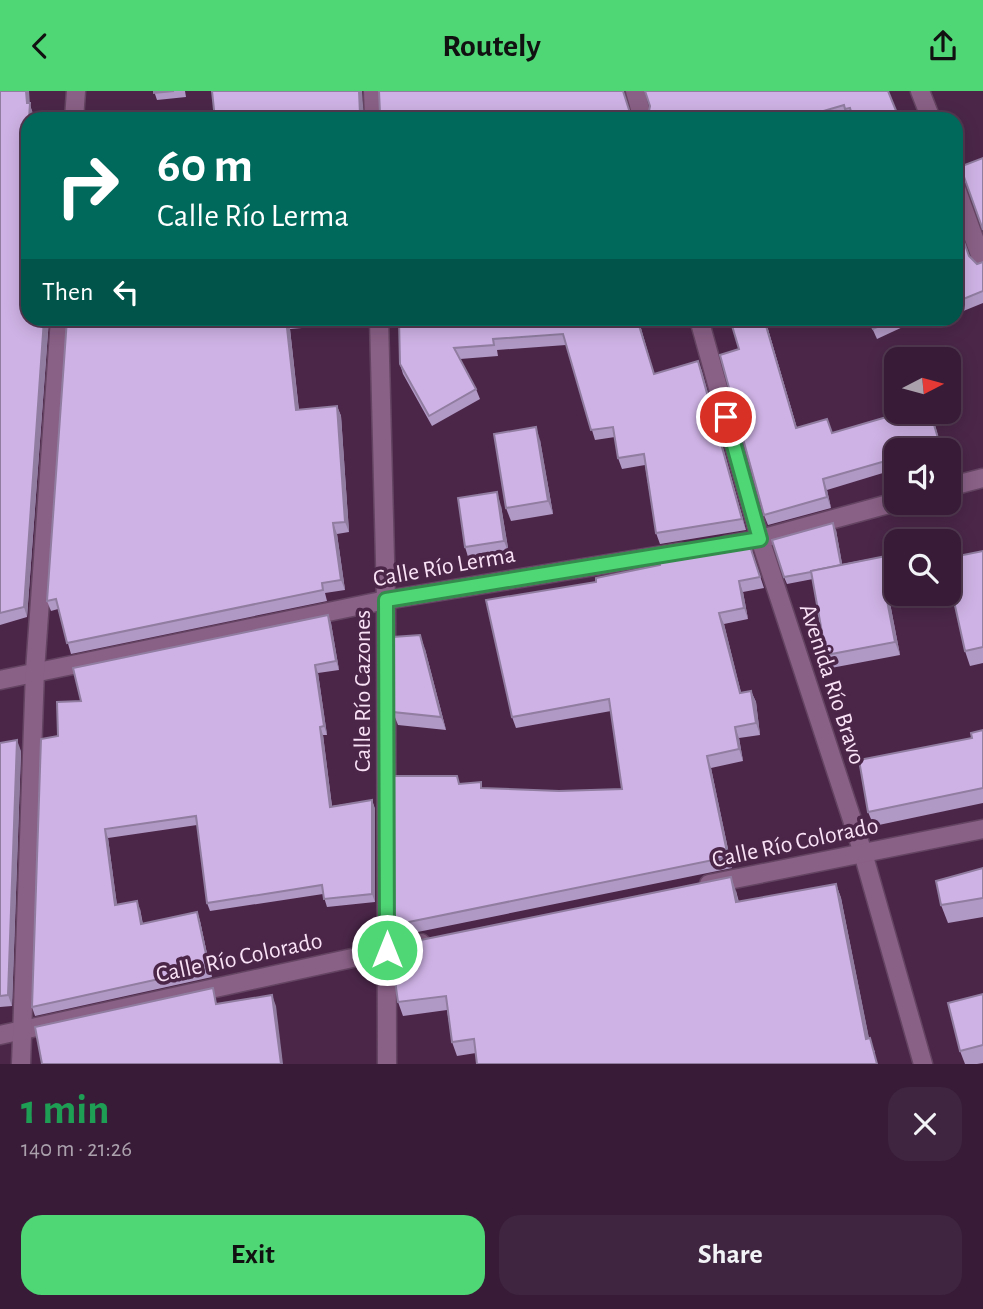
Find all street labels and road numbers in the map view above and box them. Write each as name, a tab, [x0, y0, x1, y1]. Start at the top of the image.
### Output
street label: Calle Río Lerma	[371, 543, 517, 591]
street label: Avenida Río Bravo	[795, 601, 869, 768]
street label: Calle Río Cazones	[351, 610, 375, 772]
street label: Calle Río Colorado	[710, 814, 881, 872]
street label: Calle Río Colorado	[154, 929, 325, 987]

